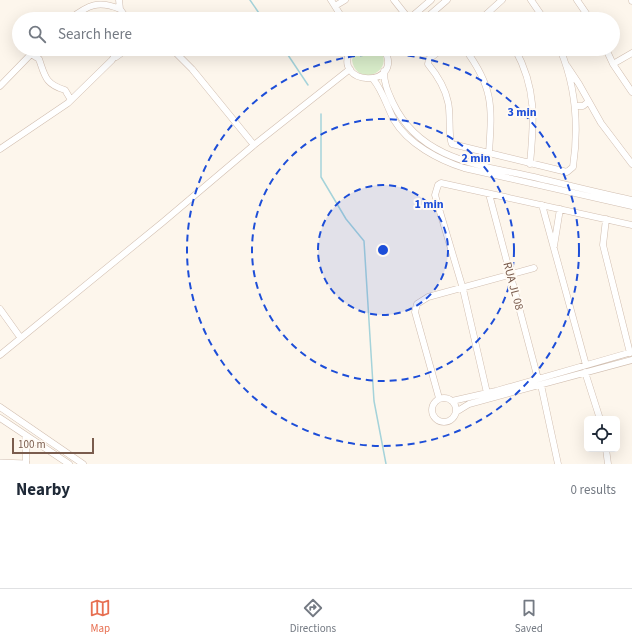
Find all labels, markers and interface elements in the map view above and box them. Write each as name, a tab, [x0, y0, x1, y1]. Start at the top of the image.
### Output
search box	[12, 12, 620, 56]
icon: search	[26, 23, 48, 45]
text: Search here	[58, 24, 132, 45]
text: 3 min	[507, 104, 537, 121]
text: 2 min	[461, 150, 491, 167]
text: 1 min	[414, 196, 444, 213]
centre of rings	[376, 243, 390, 257]
street label: RUA JL 08	[498, 260, 528, 312]
map controls	[584, 416, 620, 452]
button: locate	[584, 416, 620, 452]
scale bar	[12, 436, 94, 455]
text: 100 m	[18, 437, 46, 452]
text: Nearby	[16, 478, 70, 502]
text: 0 results	[571, 481, 616, 499]
tab: Map	[89, 597, 111, 636]
tab: Directions	[290, 597, 336, 636]
tab: Saved	[515, 597, 543, 636]

